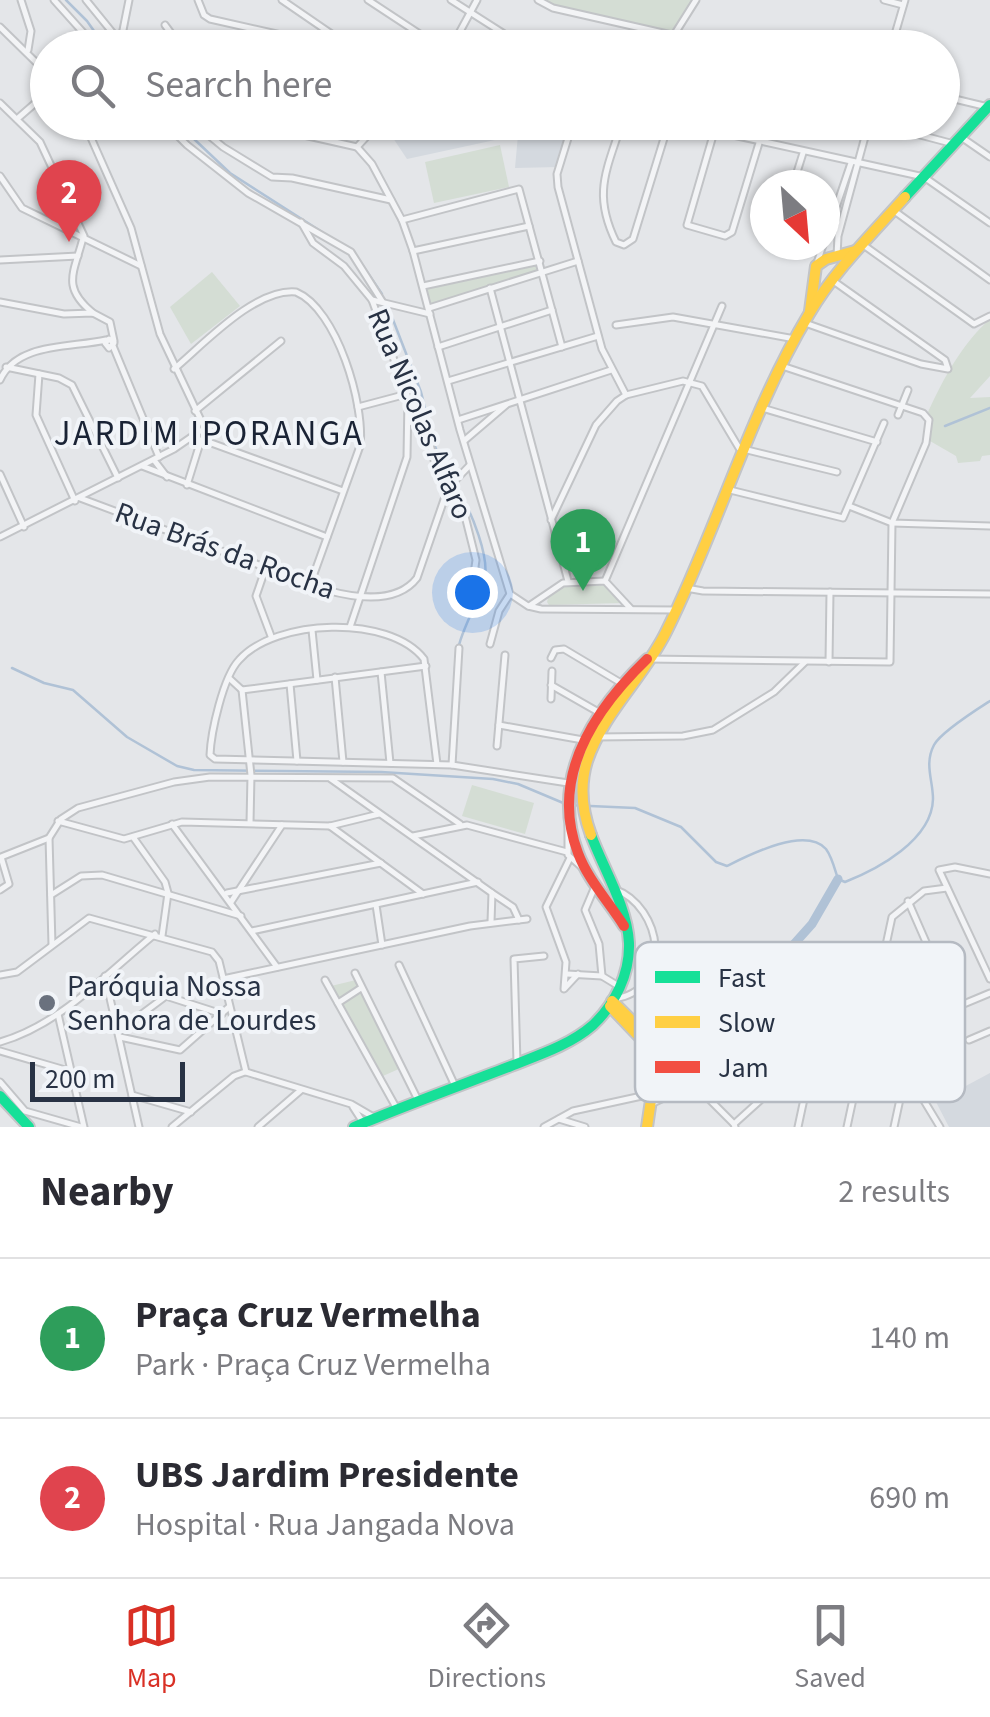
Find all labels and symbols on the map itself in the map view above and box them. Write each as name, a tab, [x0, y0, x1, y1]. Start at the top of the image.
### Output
pin: 2	[36, 160, 102, 242]
north arrow	[750, 170, 840, 260]
street label: Rua Nicolas Alfaro	[356, 302, 484, 526]
district label: JARDIM IPORANGA	[54, 409, 364, 459]
street label: Rua Brás da Rocha	[109, 491, 341, 611]
pin: 1	[550, 508, 616, 591]
your location	[447, 567, 498, 618]
legend	[635, 942, 965, 1102]
text: Fast	[718, 958, 766, 998]
place label: Paróquia Nossa Senhora de Lourdes	[67, 965, 316, 1042]
marker: Paróquia Nossa Senhora de Lourdes	[36, 992, 58, 1014]
text: Slow	[718, 1003, 775, 1043]
text: Jam	[718, 1048, 769, 1088]
scale bar	[30, 1057, 185, 1102]

